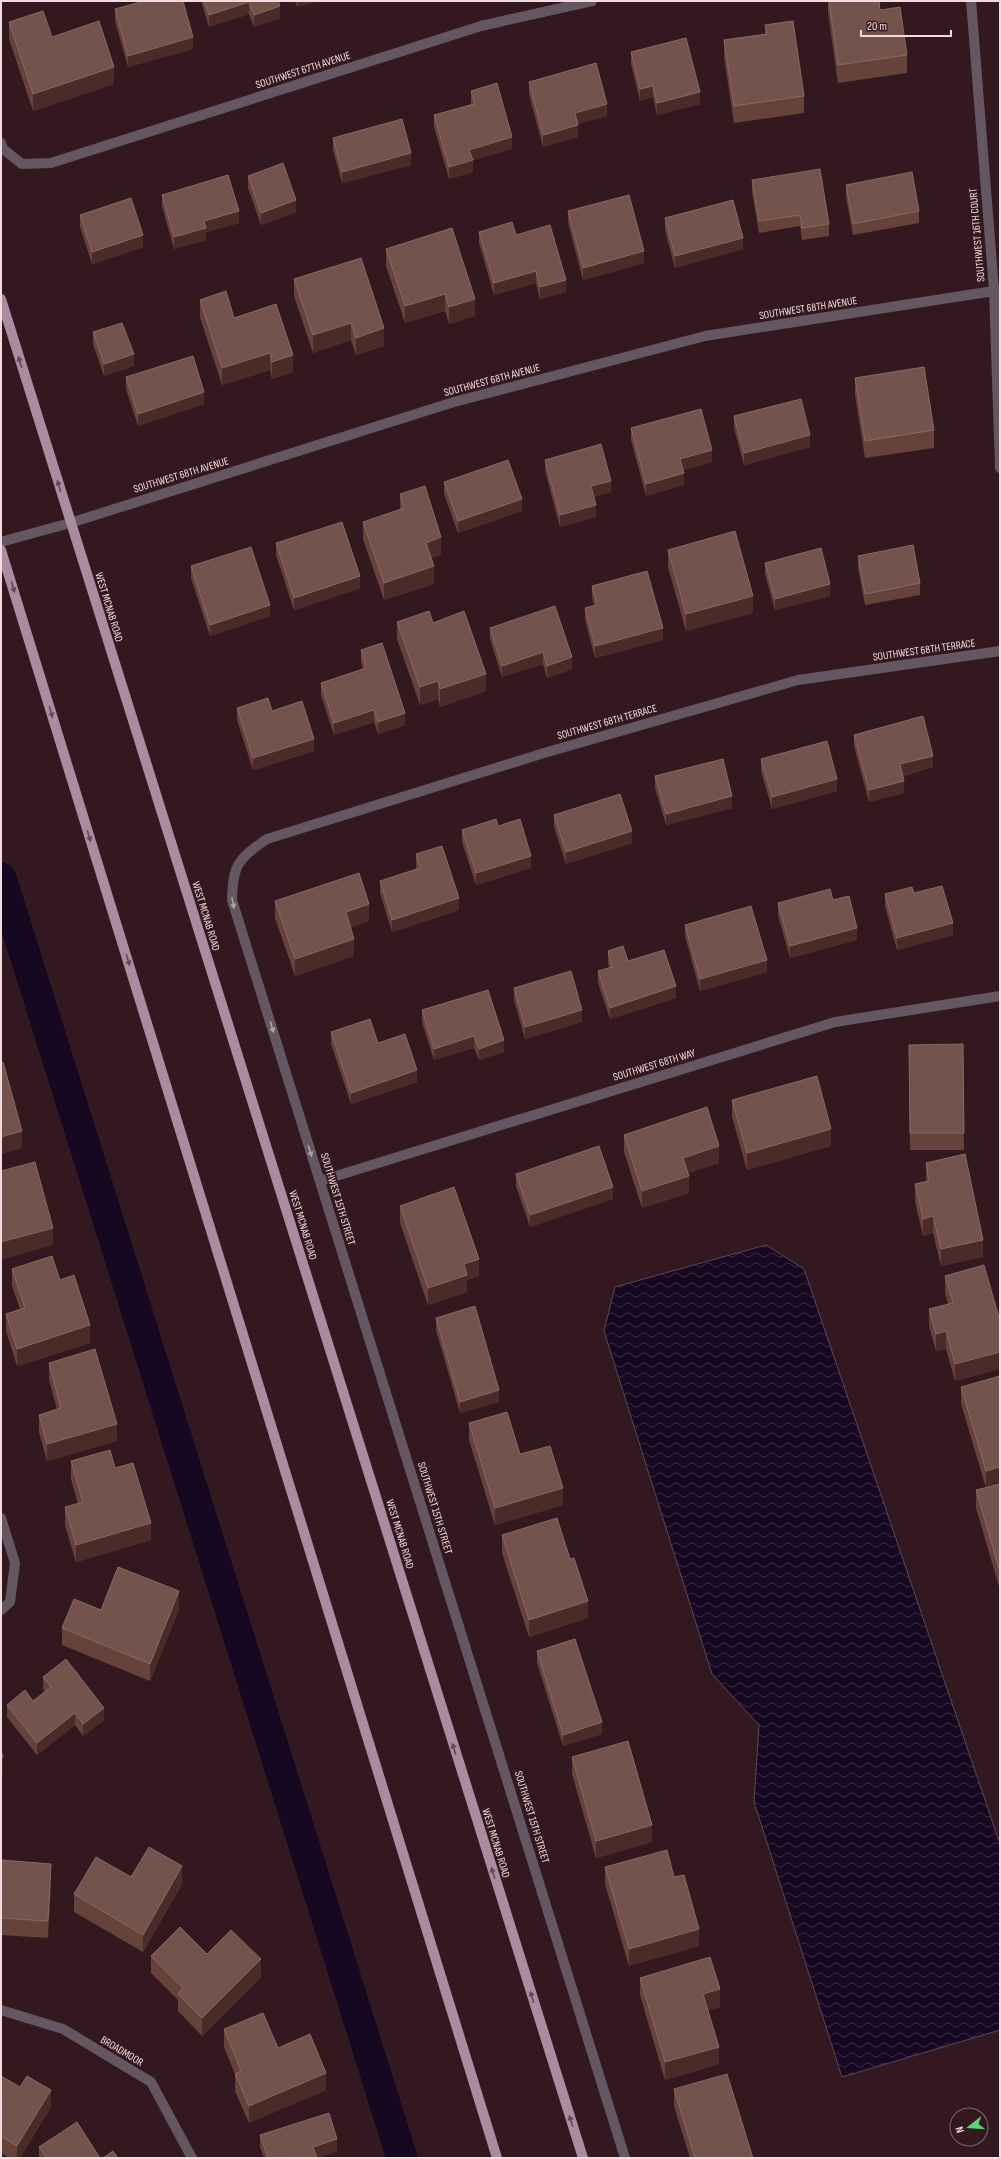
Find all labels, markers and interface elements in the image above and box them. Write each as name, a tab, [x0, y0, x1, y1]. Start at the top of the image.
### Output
scale bar	[861, 12, 951, 38]
text: 20 m	[867, 19, 887, 34]
street label: SOUTHWEST 67TH AVENUE	[254, 49, 352, 91]
street label: SOUTHWEST 16TH COURT	[966, 187, 988, 282]
street label: SOUTHWEST 68TH AVENUE	[758, 294, 858, 322]
one-way arrow	[17, 355, 23, 367]
street label: SOUTHWEST 68TH AVENUE	[442, 361, 542, 399]
street label: SOUTHWEST 68TH AVENUE	[132, 454, 230, 496]
one-way arrow	[56, 480, 62, 492]
street label: WEST MCNAB ROAD	[92, 571, 126, 643]
one-way arrow	[10, 582, 16, 594]
street label: SOUTHWEST 68TH TERRACE	[872, 636, 976, 664]
street label: SOUTHWEST 68TH TERRACE	[556, 702, 658, 742]
one-way arrow	[48, 706, 54, 718]
one-way arrow	[86, 830, 92, 842]
street label: WEST MCNAB ROAD	[189, 880, 223, 952]
one-way arrow	[231, 896, 237, 909]
one-way arrow	[125, 954, 131, 966]
one-way arrow	[269, 1021, 275, 1033]
street label: SOUTHWEST 68TH WAY	[611, 1046, 697, 1084]
one-way arrow	[308, 1145, 314, 1157]
street label: SOUTHWEST 15TH STREET	[318, 1151, 358, 1247]
street label: WEST MCNAB ROAD	[286, 1189, 320, 1261]
street label: SOUTHWEST 15TH STREET	[415, 1460, 455, 1556]
street label: WEST MCNAB ROAD	[383, 1498, 417, 1570]
one-way arrow	[451, 1742, 457, 1754]
street label: SOUTHWEST 15TH STREET	[512, 1769, 552, 1865]
street label: WEST MCNAB ROAD	[479, 1807, 513, 1879]
one-way arrow	[490, 1866, 496, 1878]
one-way arrow	[529, 1990, 535, 2002]
street label: BROADMOOR	[98, 2033, 146, 2069]
north arrow	[949, 2107, 989, 2147]
one-way arrow	[568, 2114, 574, 2126]
text: N	[953, 2125, 967, 2134]

